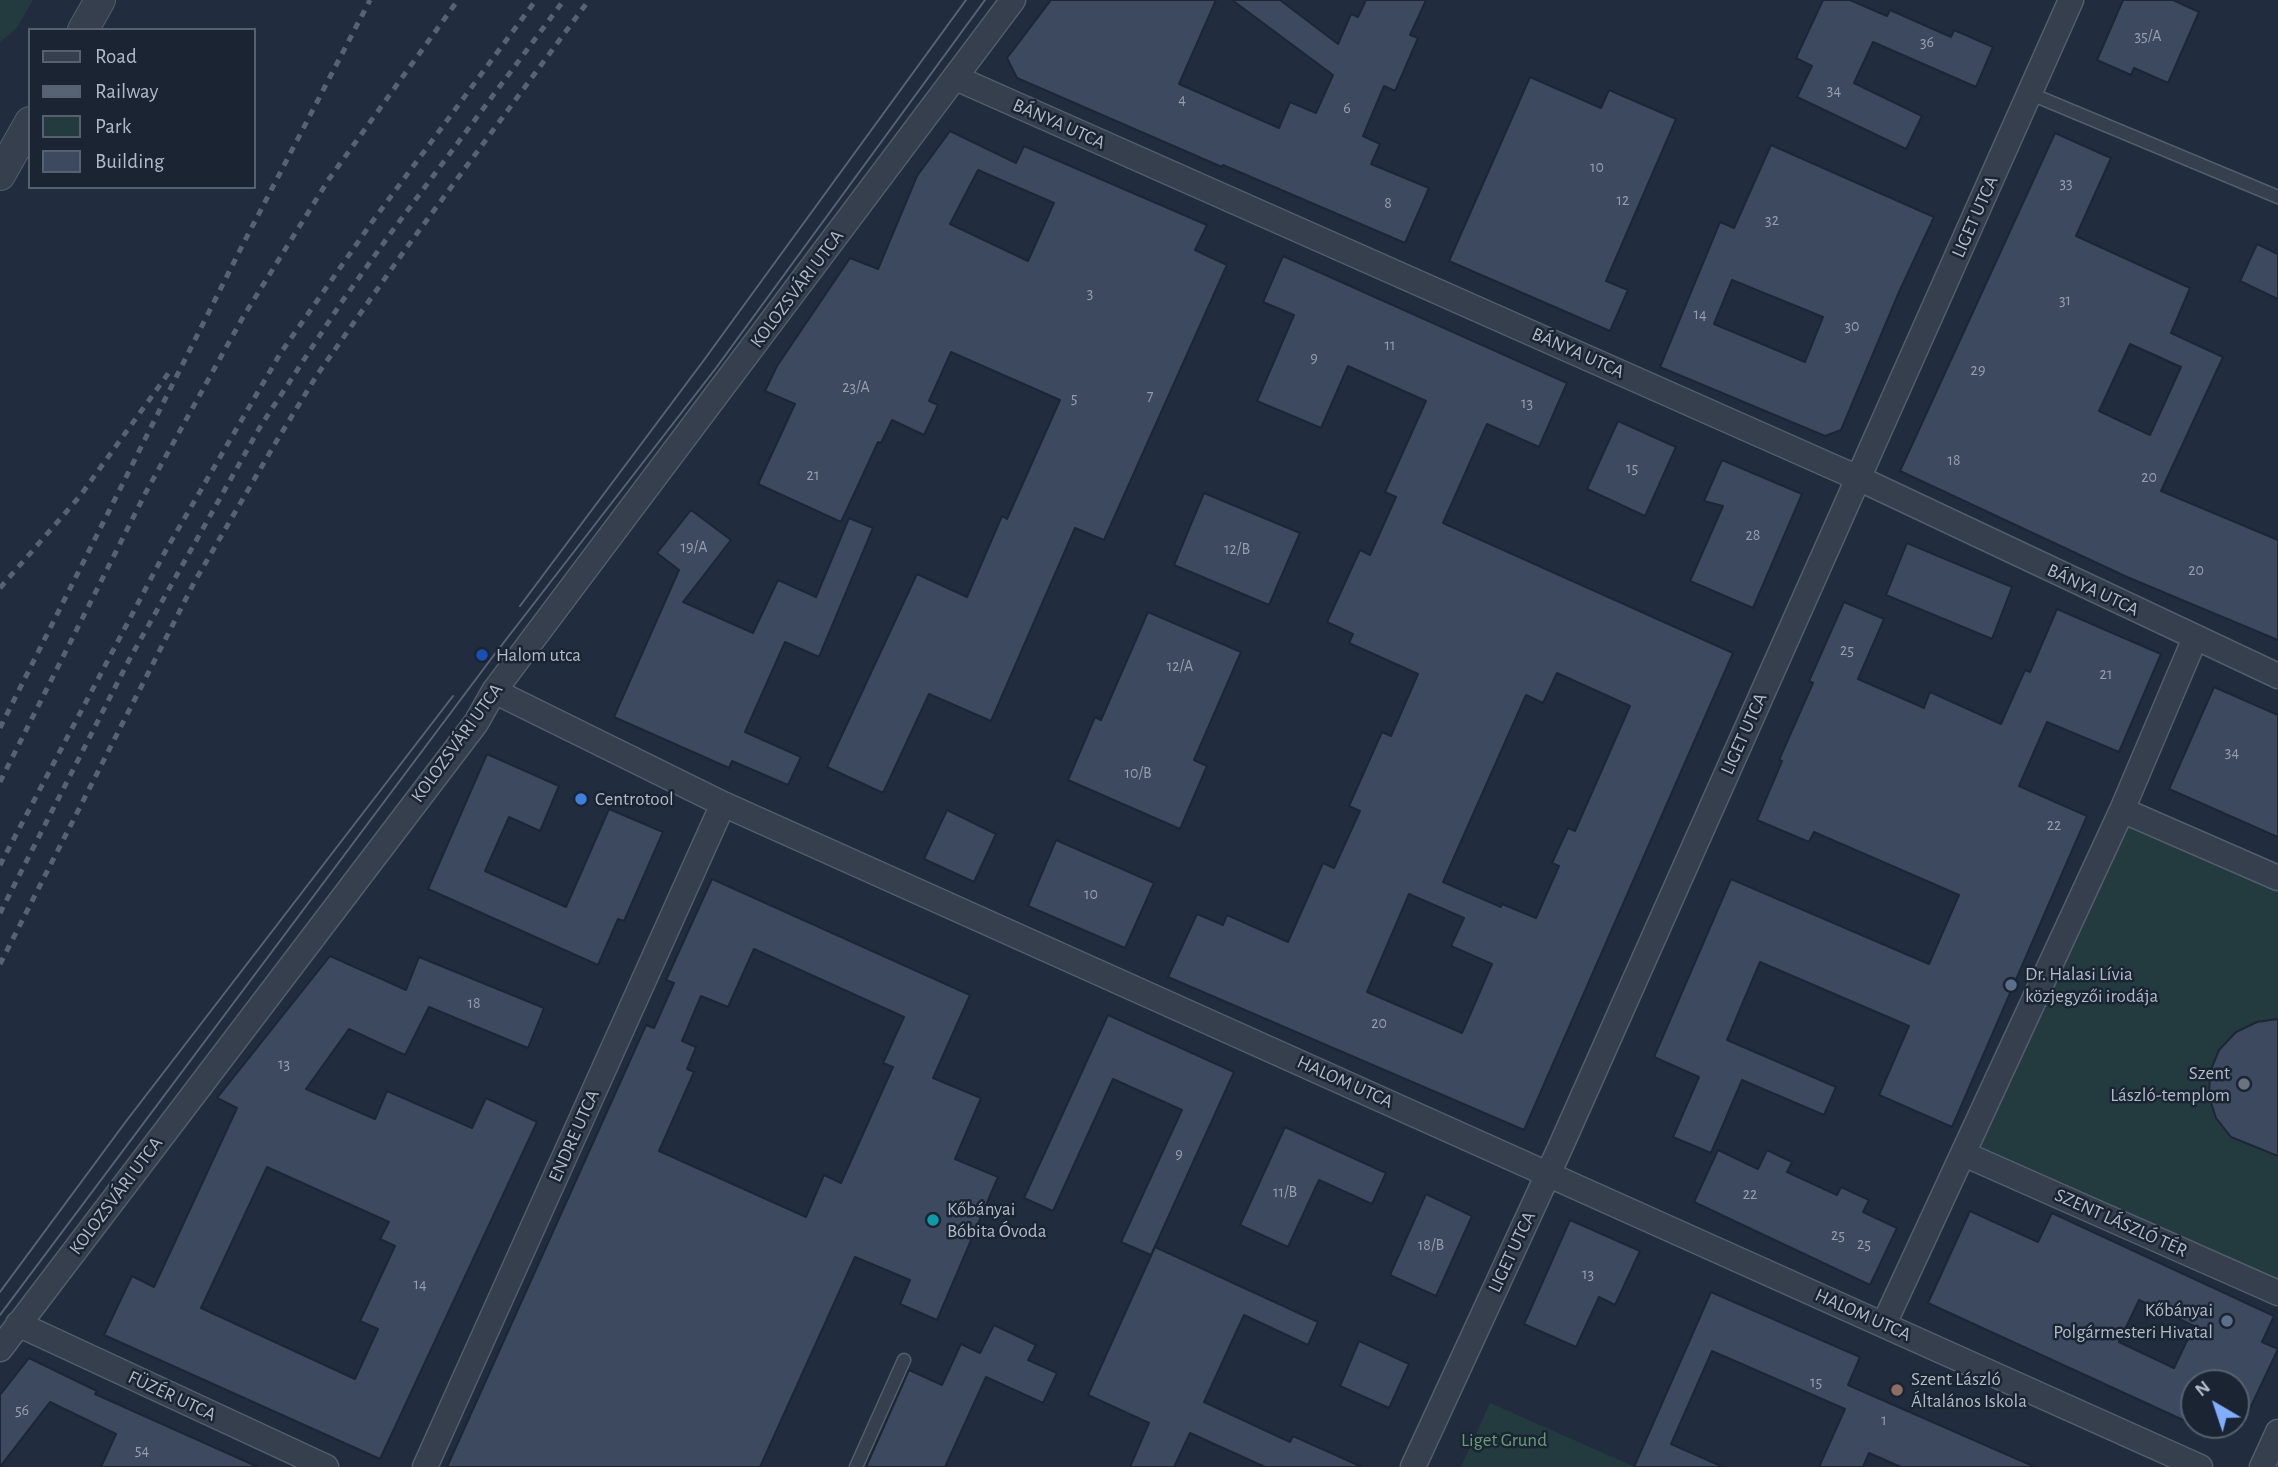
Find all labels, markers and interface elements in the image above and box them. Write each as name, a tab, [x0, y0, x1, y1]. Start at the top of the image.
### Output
house number: 35/A	[2134, 26, 2162, 46]
legend	[28, 28, 256, 189]
house number: 36	[1920, 32, 1934, 52]
text: Road	[95, 46, 137, 67]
house number: 34	[1827, 80, 1841, 100]
text: Railway	[95, 81, 158, 102]
house number: 4	[1178, 89, 1186, 109]
street label: BÁNYA UTCA	[1009, 94, 1109, 154]
house number: 6	[1343, 98, 1351, 118]
text: Park	[95, 116, 131, 137]
text: Building	[95, 151, 164, 172]
house number: 10	[1590, 157, 1604, 177]
street label: LIGET UTCA	[1947, 173, 2003, 261]
house number: 33	[2059, 173, 2073, 193]
house number: 12	[1617, 190, 1629, 210]
house number: 8	[1384, 193, 1392, 213]
house number: 32	[1765, 210, 1779, 230]
street label: KOLOZSVÁRI UTCA	[745, 226, 849, 352]
house number: 3	[1087, 283, 1093, 303]
house number: 31	[2059, 290, 2071, 310]
house number: 14	[1693, 304, 1707, 324]
house number: 30	[1844, 316, 1860, 336]
street label: BÁNYA UTCA	[1528, 323, 1628, 383]
house number: 11	[1384, 335, 1396, 355]
house number: 9	[1310, 348, 1318, 368]
house number: 29	[1971, 360, 1985, 380]
house number: 23/A	[842, 377, 870, 397]
house number: 7	[1147, 386, 1153, 406]
house number: 5	[1071, 388, 1077, 408]
house number: 13	[1521, 393, 1533, 413]
house number: 18	[1947, 450, 1961, 470]
house number: 15	[1626, 458, 1638, 478]
house number: 21	[807, 465, 819, 485]
house number: 20	[2141, 467, 2157, 487]
house number: 28	[1746, 525, 1760, 545]
house number: 19/A	[681, 537, 707, 557]
house number: 12/B	[1224, 539, 1250, 559]
street label: BÁNYA UTCA	[2043, 559, 2143, 621]
house number: 20	[2188, 560, 2204, 580]
house number: 25	[1840, 640, 1854, 660]
place label: Halom utca	[496, 644, 581, 666]
marker: Halom utca	[474, 647, 490, 663]
house number: 12/A	[1167, 656, 1193, 676]
house number: 21	[2100, 664, 2112, 684]
street label: KOLOZSVÁRI UTCA	[406, 679, 508, 807]
street label: LIGET UTCA	[1716, 690, 1772, 778]
house number: 34	[2225, 742, 2239, 762]
house number: 10/B	[1124, 763, 1152, 783]
place label: Centrotool	[595, 788, 674, 810]
marker: Centrotool	[573, 791, 589, 807]
house number: 22	[2047, 815, 2061, 835]
house number: 10	[1084, 884, 1098, 904]
place label: Dr. Halasi Lívia közjegyzői irodája	[2025, 963, 2158, 1007]
marker: Dr. Halasi Lívia közjegyzői irodája	[2003, 977, 2019, 993]
house number: 18	[467, 993, 481, 1013]
house number: 20	[1371, 1013, 1387, 1033]
street label: HALOM UTCA	[1293, 1051, 1397, 1113]
house number: 13	[278, 1054, 290, 1074]
place label: Szent László-templom	[2110, 1062, 2230, 1106]
marker: Szent László-templom	[2236, 1076, 2252, 1092]
street label: ENDRE UTCA	[544, 1086, 604, 1186]
street label: KOLOZSVÁRI UTCA	[64, 1133, 168, 1259]
house number: 9	[1175, 1144, 1183, 1164]
house number: 11/B	[1273, 1182, 1297, 1202]
house number: 22	[1743, 1184, 1757, 1204]
street label: SZENT LÁSZLÓ TÉR	[2051, 1184, 2191, 1262]
place label: Kőbányai Bóbita Óvoda	[947, 1198, 1046, 1242]
street label: LIGET UTCA	[1483, 1208, 1541, 1296]
marker: Kőbányai Bóbita Óvoda	[925, 1212, 941, 1228]
house number: 25	[1831, 1225, 1845, 1245]
house number: 25	[1857, 1234, 1871, 1254]
house number: 18/B	[1418, 1235, 1444, 1255]
house number: 13	[1582, 1264, 1594, 1284]
house number: 14	[413, 1274, 427, 1294]
street label: HALOM UTCA	[1811, 1284, 1915, 1346]
place label: Kőbányai Polgármesteri Hivatal	[2053, 1299, 2213, 1343]
marker: Kőbányai Polgármesteri Hivatal	[2219, 1313, 2235, 1329]
street label: FÜZÉR UTCA	[124, 1366, 220, 1426]
place label: Szent László Általános Iskola	[1911, 1368, 2027, 1412]
north arrow	[2180, 1369, 2250, 1439]
house number: 15	[1810, 1372, 1822, 1392]
text: N	[2192, 1377, 2214, 1400]
marker: Szent László Általános Iskola	[1889, 1382, 1905, 1398]
house number: 56	[15, 1400, 29, 1420]
house number: 1	[1881, 1410, 1887, 1430]
park label: Liget Grund	[1461, 1429, 1547, 1451]
house number: 54	[135, 1440, 149, 1460]

